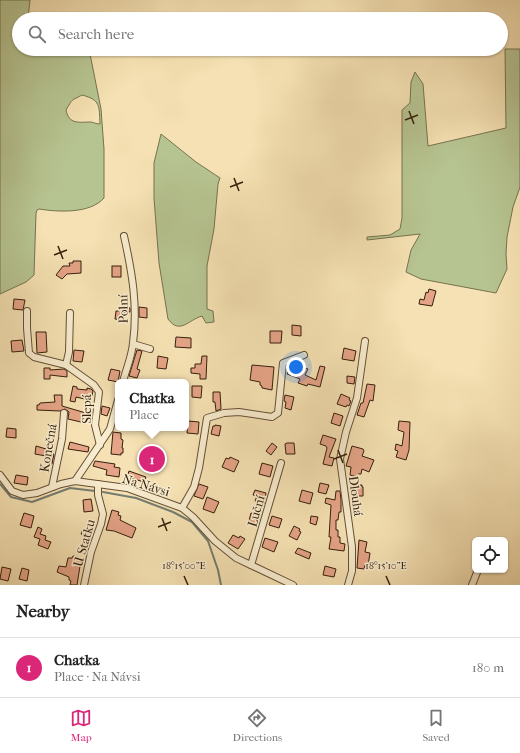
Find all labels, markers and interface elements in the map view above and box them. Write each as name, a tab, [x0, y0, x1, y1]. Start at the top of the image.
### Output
search box	[12, 12, 508, 56]
icon: search	[26, 23, 48, 45]
text: Search here	[58, 25, 134, 43]
street label: Polní	[115, 294, 131, 324]
your location	[286, 357, 306, 377]
popup	[115, 379, 189, 431]
text: Chatka	[129, 389, 175, 407]
street label: Slepá	[79, 393, 94, 424]
text: Place	[129, 407, 159, 422]
street label: Konečná	[36, 422, 60, 473]
pin: 1	[139, 444, 165, 474]
street label: Na Návsi	[120, 471, 172, 499]
street label: Dlouhá	[346, 475, 366, 518]
street label: Luční	[244, 493, 268, 529]
street label: U Statku	[70, 517, 98, 569]
map controls	[472, 537, 508, 573]
button: locate	[472, 537, 508, 573]
text: 18°15'00"E	[162, 560, 206, 572]
text: 18°15'10"E	[365, 560, 407, 572]
text: Nearby	[16, 601, 70, 621]
text: Chatka	[54, 651, 99, 669]
text: 1	[27, 660, 31, 675]
text: 180 m	[472, 660, 504, 675]
text: Place · Na Návsi	[54, 669, 141, 684]
tab: Map	[70, 707, 92, 744]
tab: Directions	[233, 707, 282, 744]
tab: Saved	[422, 707, 450, 744]

